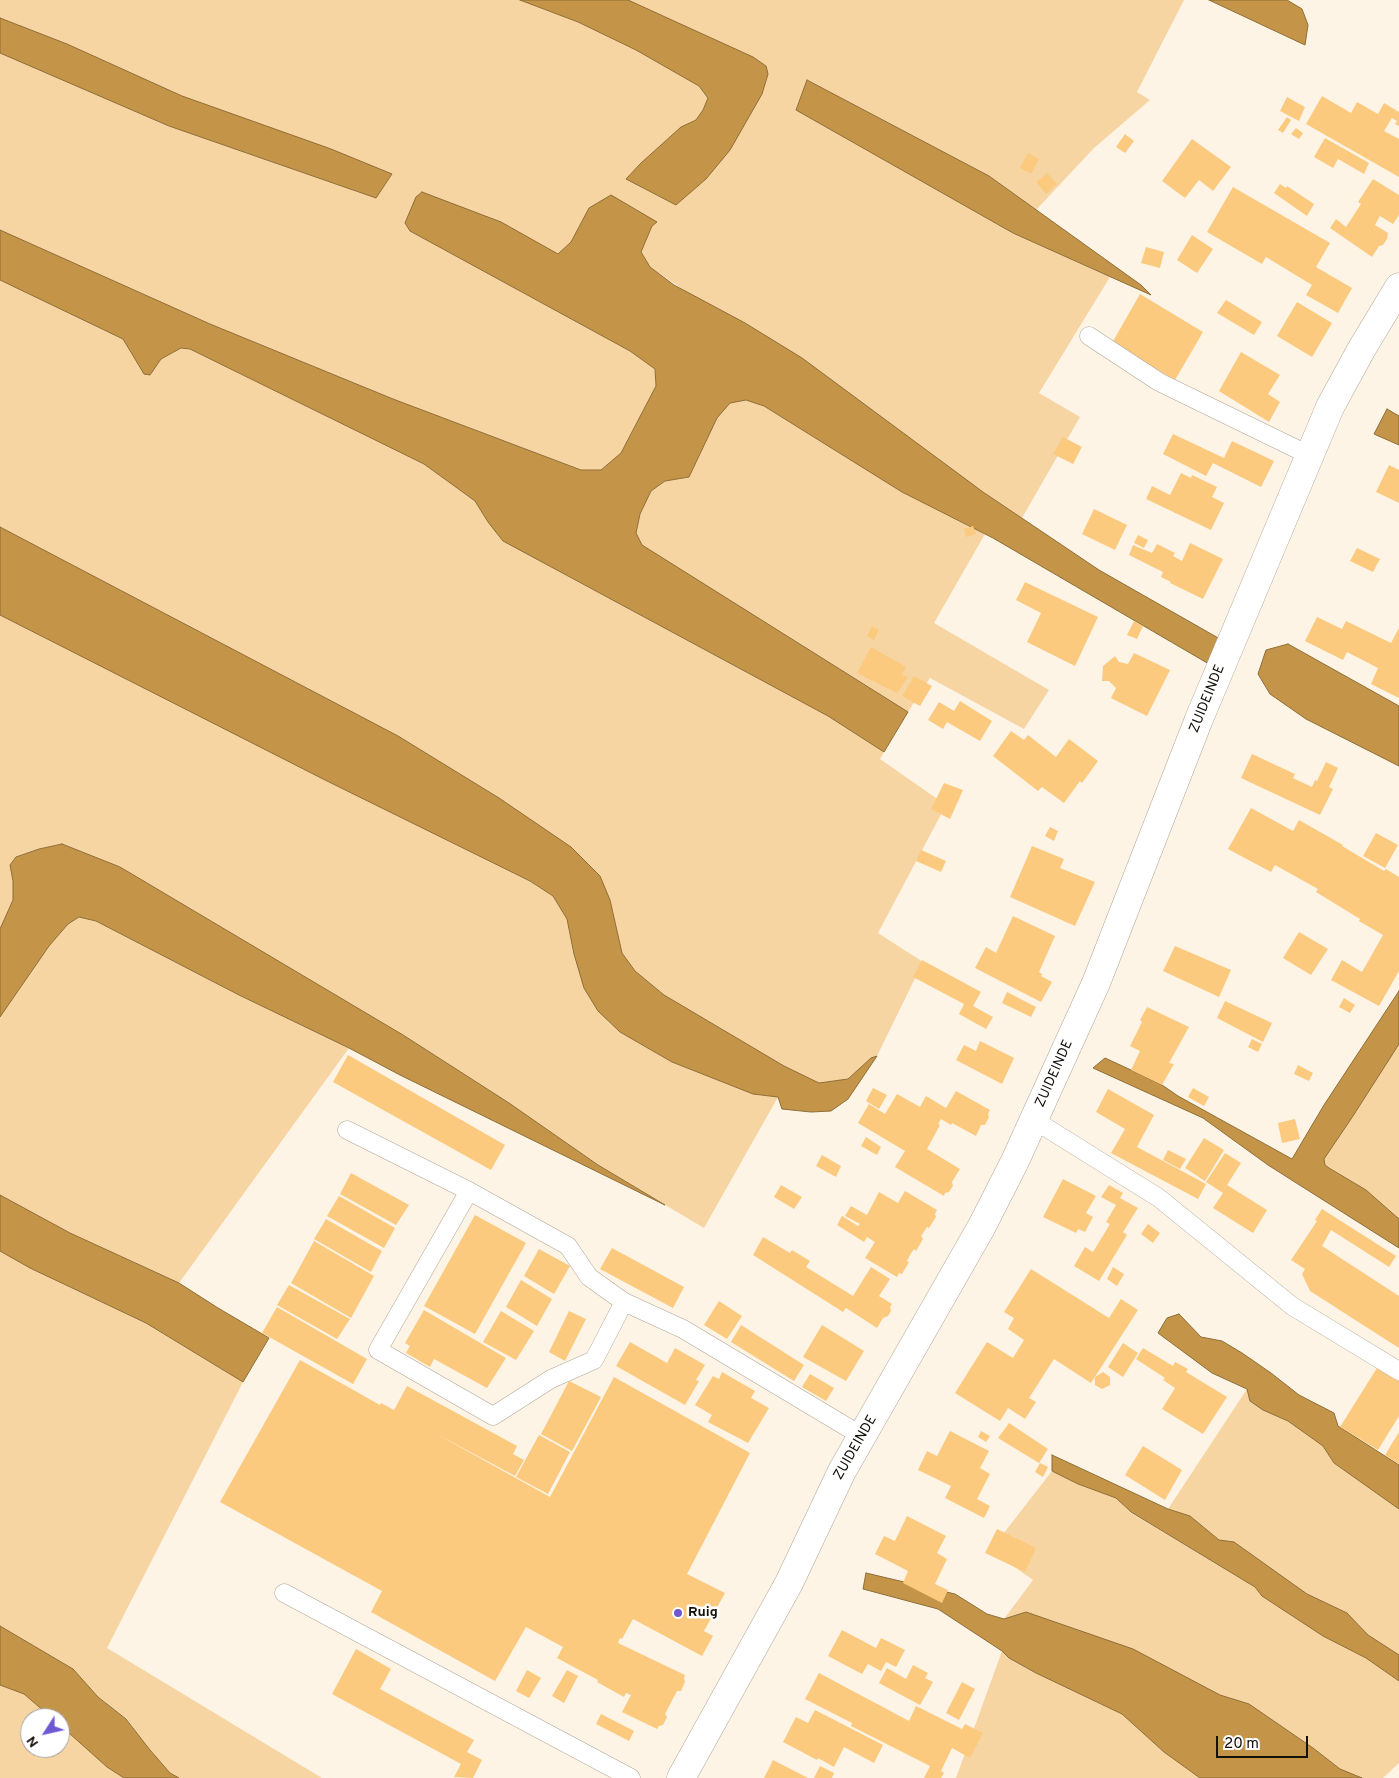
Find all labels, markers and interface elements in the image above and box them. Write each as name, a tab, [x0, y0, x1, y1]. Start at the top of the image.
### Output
street label: ZUIDEINDE	[1187, 662, 1229, 736]
street label: ZUIDEINDE	[1033, 1038, 1077, 1110]
street label: ZUIDEINDE	[831, 1413, 881, 1483]
place label: Ruig	[688, 1605, 718, 1621]
marker: Ruig	[672, 1607, 684, 1619]
north arrow	[20, 1708, 70, 1758]
scale bar	[1219, 1726, 1312, 1758]
text: N	[23, 1732, 43, 1750]
text: 20 m	[1224, 1735, 1259, 1754]

